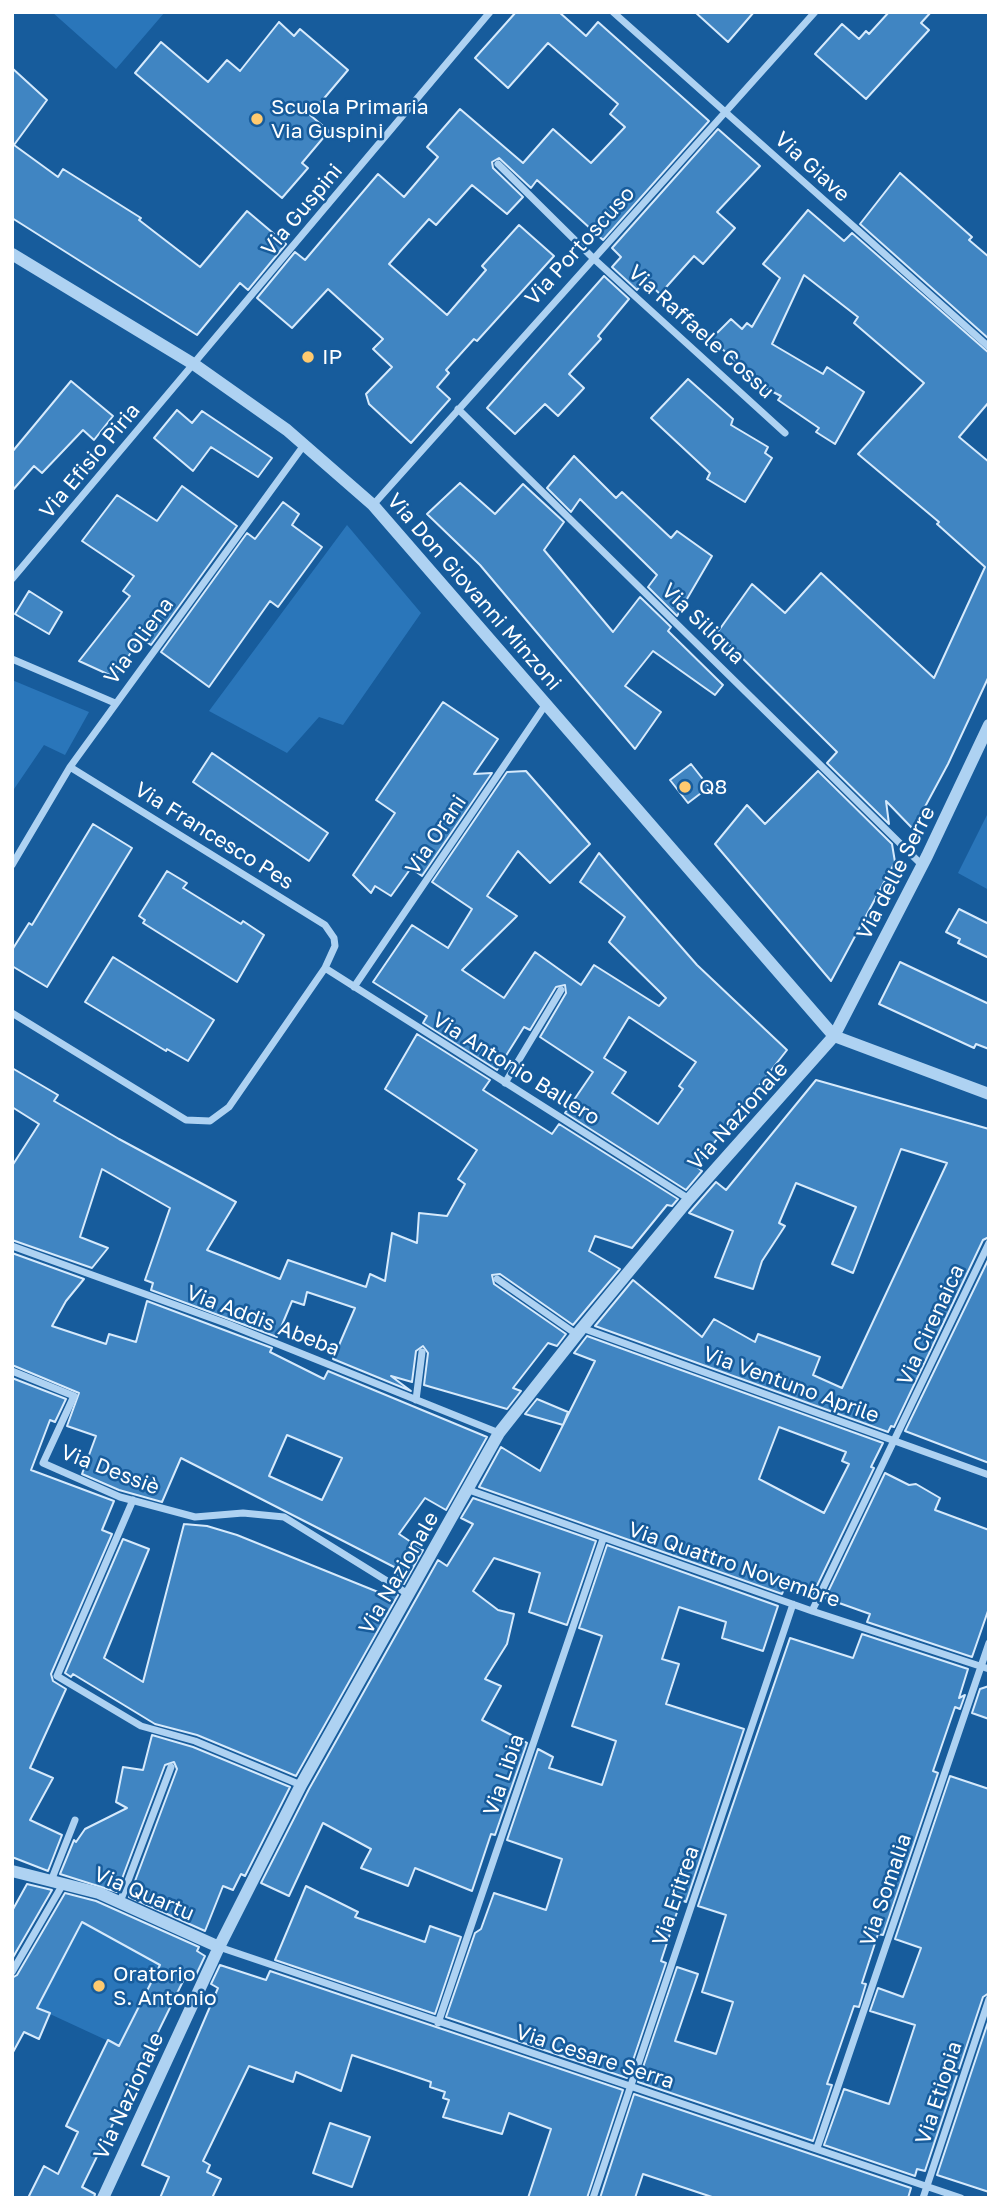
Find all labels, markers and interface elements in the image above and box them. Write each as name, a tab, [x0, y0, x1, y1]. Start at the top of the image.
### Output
place label: Scuola Primaria Via Guspini	[271, 94, 429, 144]
marker: Scuola Primaria Via Guspini	[249, 111, 265, 127]
street label: Via Giave	[769, 127, 855, 207]
street label: Via Guspini	[256, 159, 348, 261]
street label: Via Portoscuso	[520, 181, 640, 311]
street label: Via Raffaele Cossu	[623, 260, 779, 404]
place label: IP	[322, 344, 342, 370]
marker: IP	[300, 349, 316, 365]
street label: Via Efisio Piria	[35, 398, 145, 524]
street label: Via Don Giovanni Minzoni	[381, 488, 567, 696]
street label: Via Siliqua	[656, 578, 750, 670]
street label: Via Oliena	[99, 592, 179, 690]
place label: Q8	[699, 774, 727, 800]
street label: Via Francesco Pes	[130, 777, 298, 895]
marker: Q8	[677, 779, 693, 795]
street label: Via Orani	[400, 790, 472, 880]
street label: Via delle Serre	[852, 802, 940, 944]
street label: Via Antonio Ballero	[428, 1007, 604, 1131]
street label: Via Nazionale	[683, 1057, 793, 1175]
street label: Via Cirenaica	[892, 1260, 970, 1390]
street label: Via Addis Abeba	[183, 1280, 343, 1362]
street label: Via Ventuno Aprile	[699, 1341, 883, 1429]
street label: Via Dessiè	[57, 1440, 163, 1500]
street label: Via Nazionale	[354, 1507, 444, 1639]
street label: Via Quattro Novembre	[625, 1517, 843, 1613]
street label: Via Libia	[478, 1731, 530, 1819]
street label: Via Somalia	[855, 1830, 917, 1950]
street label: Via Eritrea	[647, 1843, 705, 1949]
street label: Via Quartu	[90, 1862, 198, 1926]
place label: Oratorio S. Antonio	[113, 1961, 217, 2011]
marker: Oratorio S. Antonio	[91, 1978, 107, 1994]
street label: Via Cesare Serra	[512, 2019, 678, 2095]
street label: Via Nazionale	[89, 2029, 169, 2163]
street label: Via Etiopia	[911, 2038, 967, 2148]

